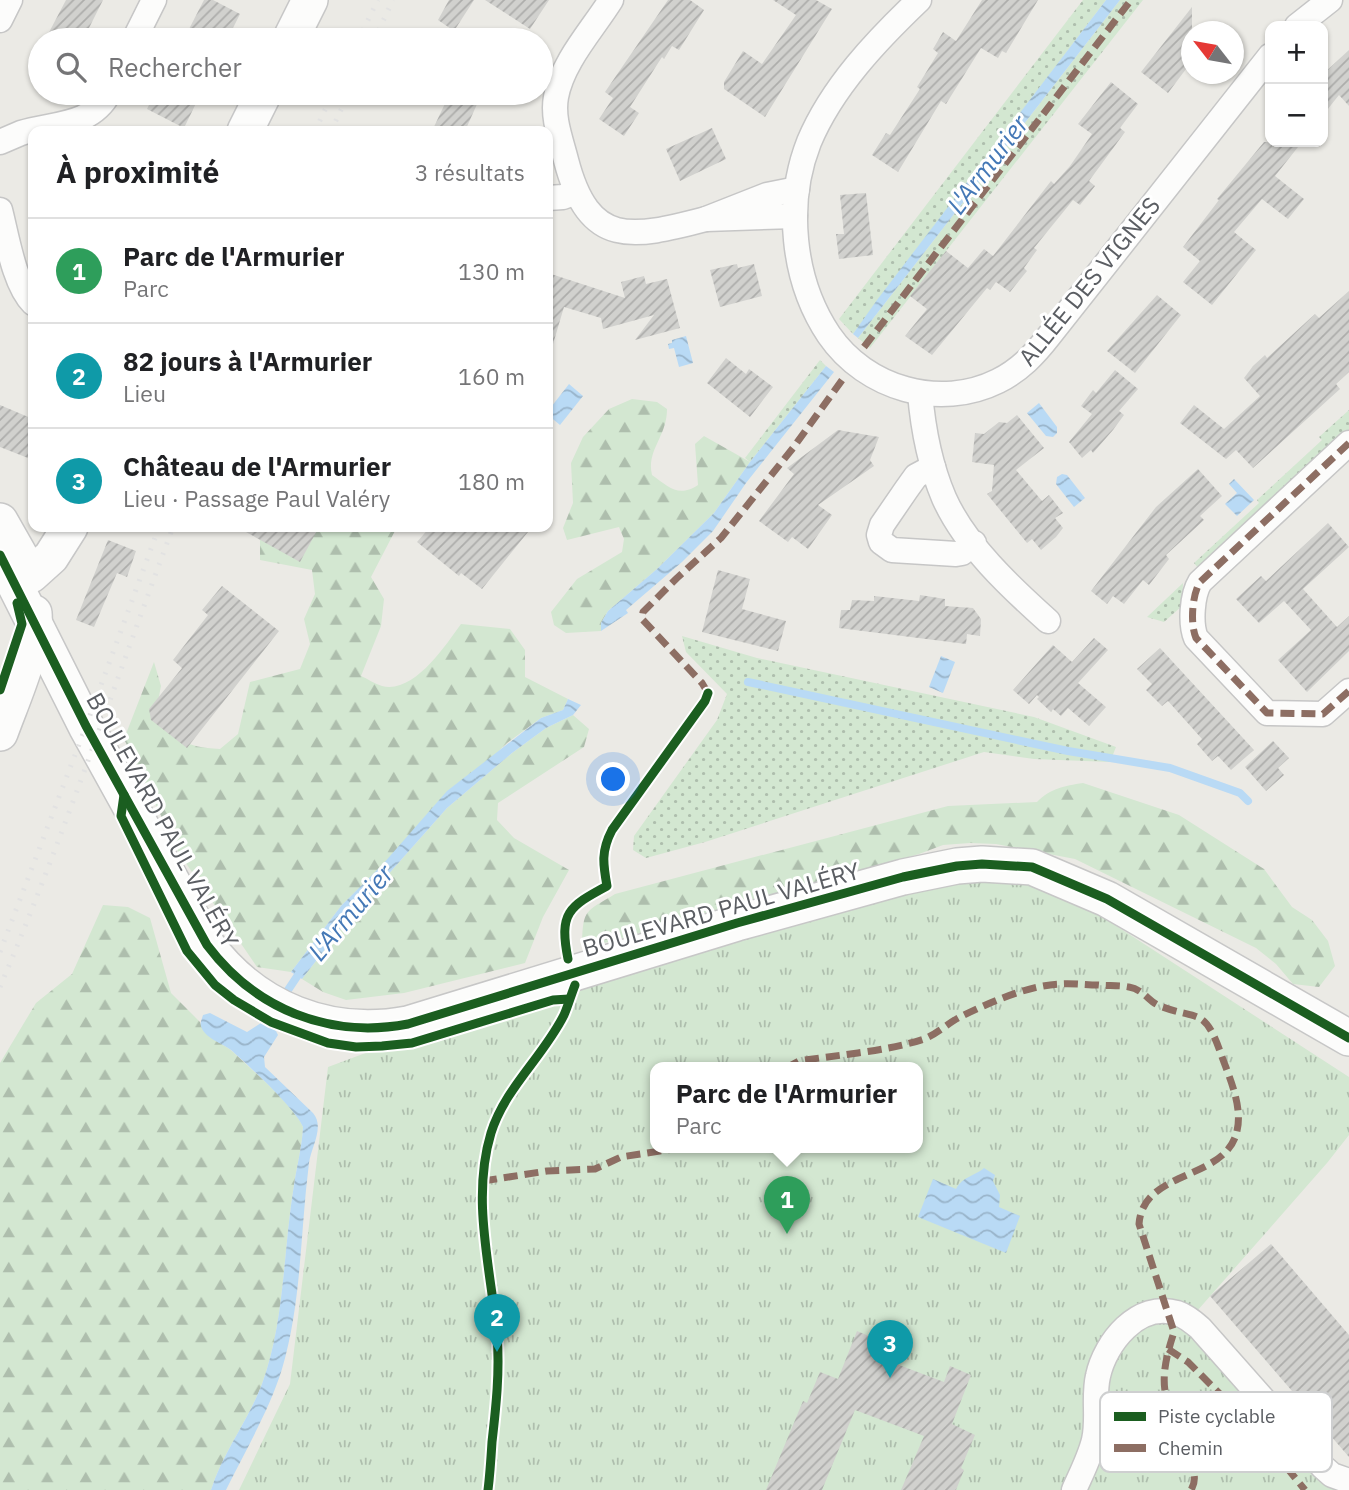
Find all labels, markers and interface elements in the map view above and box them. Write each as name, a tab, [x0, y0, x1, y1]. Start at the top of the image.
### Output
north arrow	[1181, 21, 1244, 84]
map controls	[1265, 21, 1328, 147]
button: +	[1265, 21, 1328, 84]
search box	[28, 28, 553, 105]
icon: search	[52, 48, 90, 86]
text: Rechercher	[108, 50, 242, 84]
button: −	[1265, 84, 1328, 147]
water label: L'Armurier	[939, 106, 1036, 220]
text: À proximité	[56, 152, 219, 191]
text: 3 résultats	[415, 157, 525, 187]
street label: ALLÉE DES VIGNES	[1011, 190, 1167, 372]
text: Parc de l'Armurier	[123, 239, 345, 273]
text: 1	[72, 256, 86, 286]
text: 130 m	[458, 256, 525, 286]
text: Parc	[123, 273, 169, 303]
text: 82 jours à l'Armurier	[123, 344, 372, 378]
text: 2	[72, 361, 86, 391]
text: 160 m	[458, 361, 525, 391]
text: Lieu	[123, 378, 166, 408]
text: Château de l'Armurier	[123, 449, 391, 483]
text: 3	[72, 466, 86, 496]
text: 180 m	[458, 466, 525, 496]
text: Lieu · Passage Paul Valéry	[123, 483, 390, 513]
street label: BOULEVARD PAUL VALÉRY	[79, 687, 247, 953]
your location	[596, 762, 630, 796]
street label: BOULEVARD PAUL VALÉRY	[579, 854, 863, 964]
water label: L'Armurier	[300, 856, 401, 967]
popup	[650, 1062, 923, 1153]
text: Parc de l'Armurier	[676, 1076, 897, 1110]
text: Parc	[676, 1110, 722, 1140]
pin: 1	[764, 1176, 810, 1234]
pin: 2	[474, 1294, 520, 1352]
pin: 3	[867, 1320, 913, 1378]
legend	[1100, 1392, 1332, 1472]
text: Piste cyclable	[1158, 1404, 1275, 1428]
text: Chemin	[1158, 1436, 1223, 1460]

